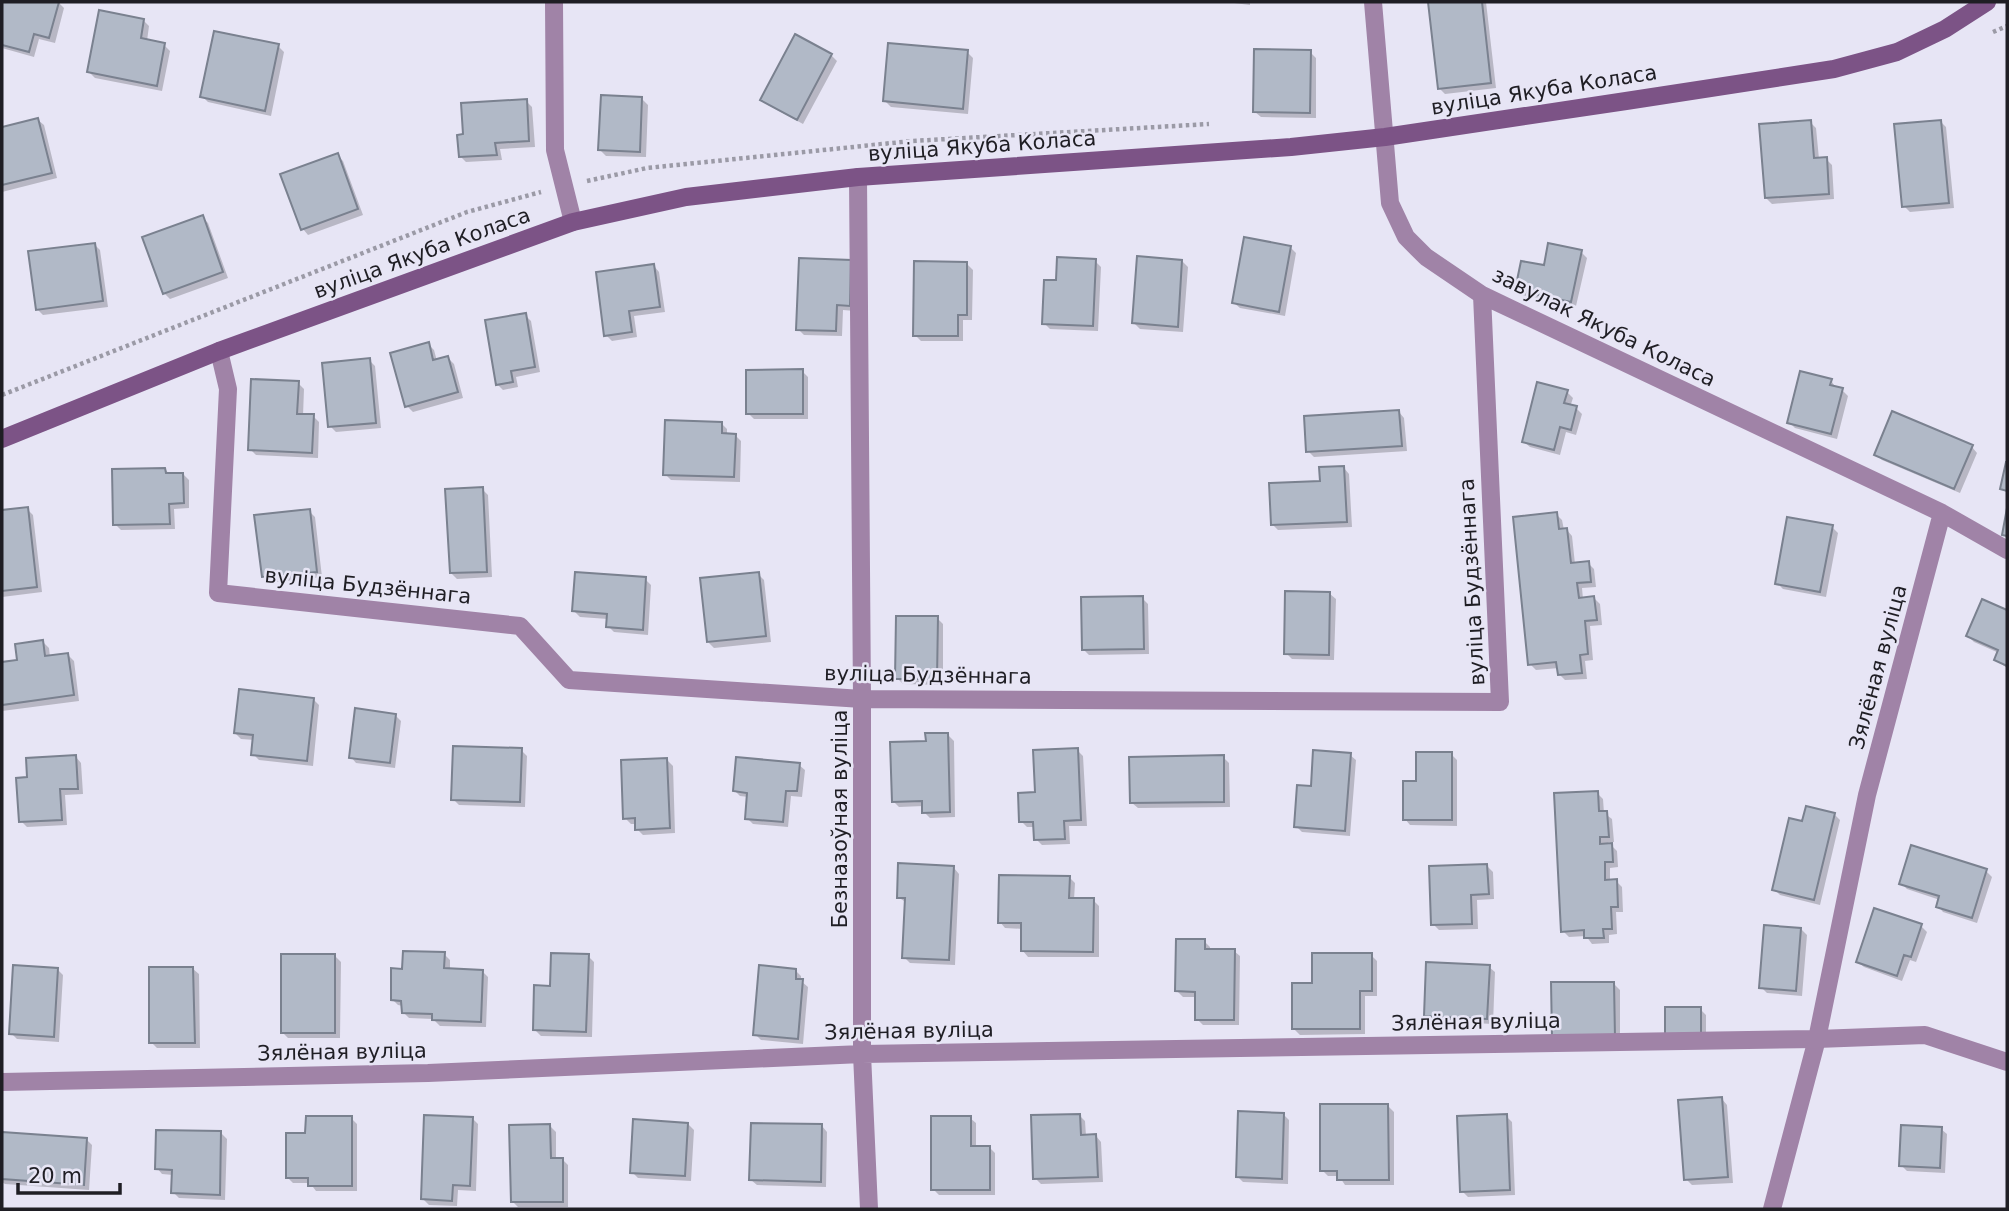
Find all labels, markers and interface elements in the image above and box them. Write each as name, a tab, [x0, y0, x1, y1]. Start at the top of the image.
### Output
street label: вуліца Якуба Коласа	[1429, 60, 1659, 120]
street label: вуліца Якуба Коласа	[867, 126, 1097, 166]
street label: вуліца Якуба Коласа	[311, 203, 533, 303]
street label: завулак Якуба Коласа	[1489, 262, 1719, 392]
street label: вуліца Будзённага	[1455, 478, 1489, 686]
street label: вуліца Будзённага	[264, 563, 472, 609]
street label: Зялёная вуліца	[1844, 582, 1912, 752]
street label: вуліца Будзённага	[824, 661, 1032, 689]
street label: Безназоўная вуліца	[828, 710, 852, 928]
street label: Зялёная вуліца	[1391, 1009, 1561, 1035]
street label: Зялёная вуліца	[824, 1018, 994, 1044]
street label: Зялёная вуліца	[257, 1039, 427, 1065]
scale bar	[18, 1152, 119, 1196]
text: 20 m	[28, 1164, 82, 1188]

